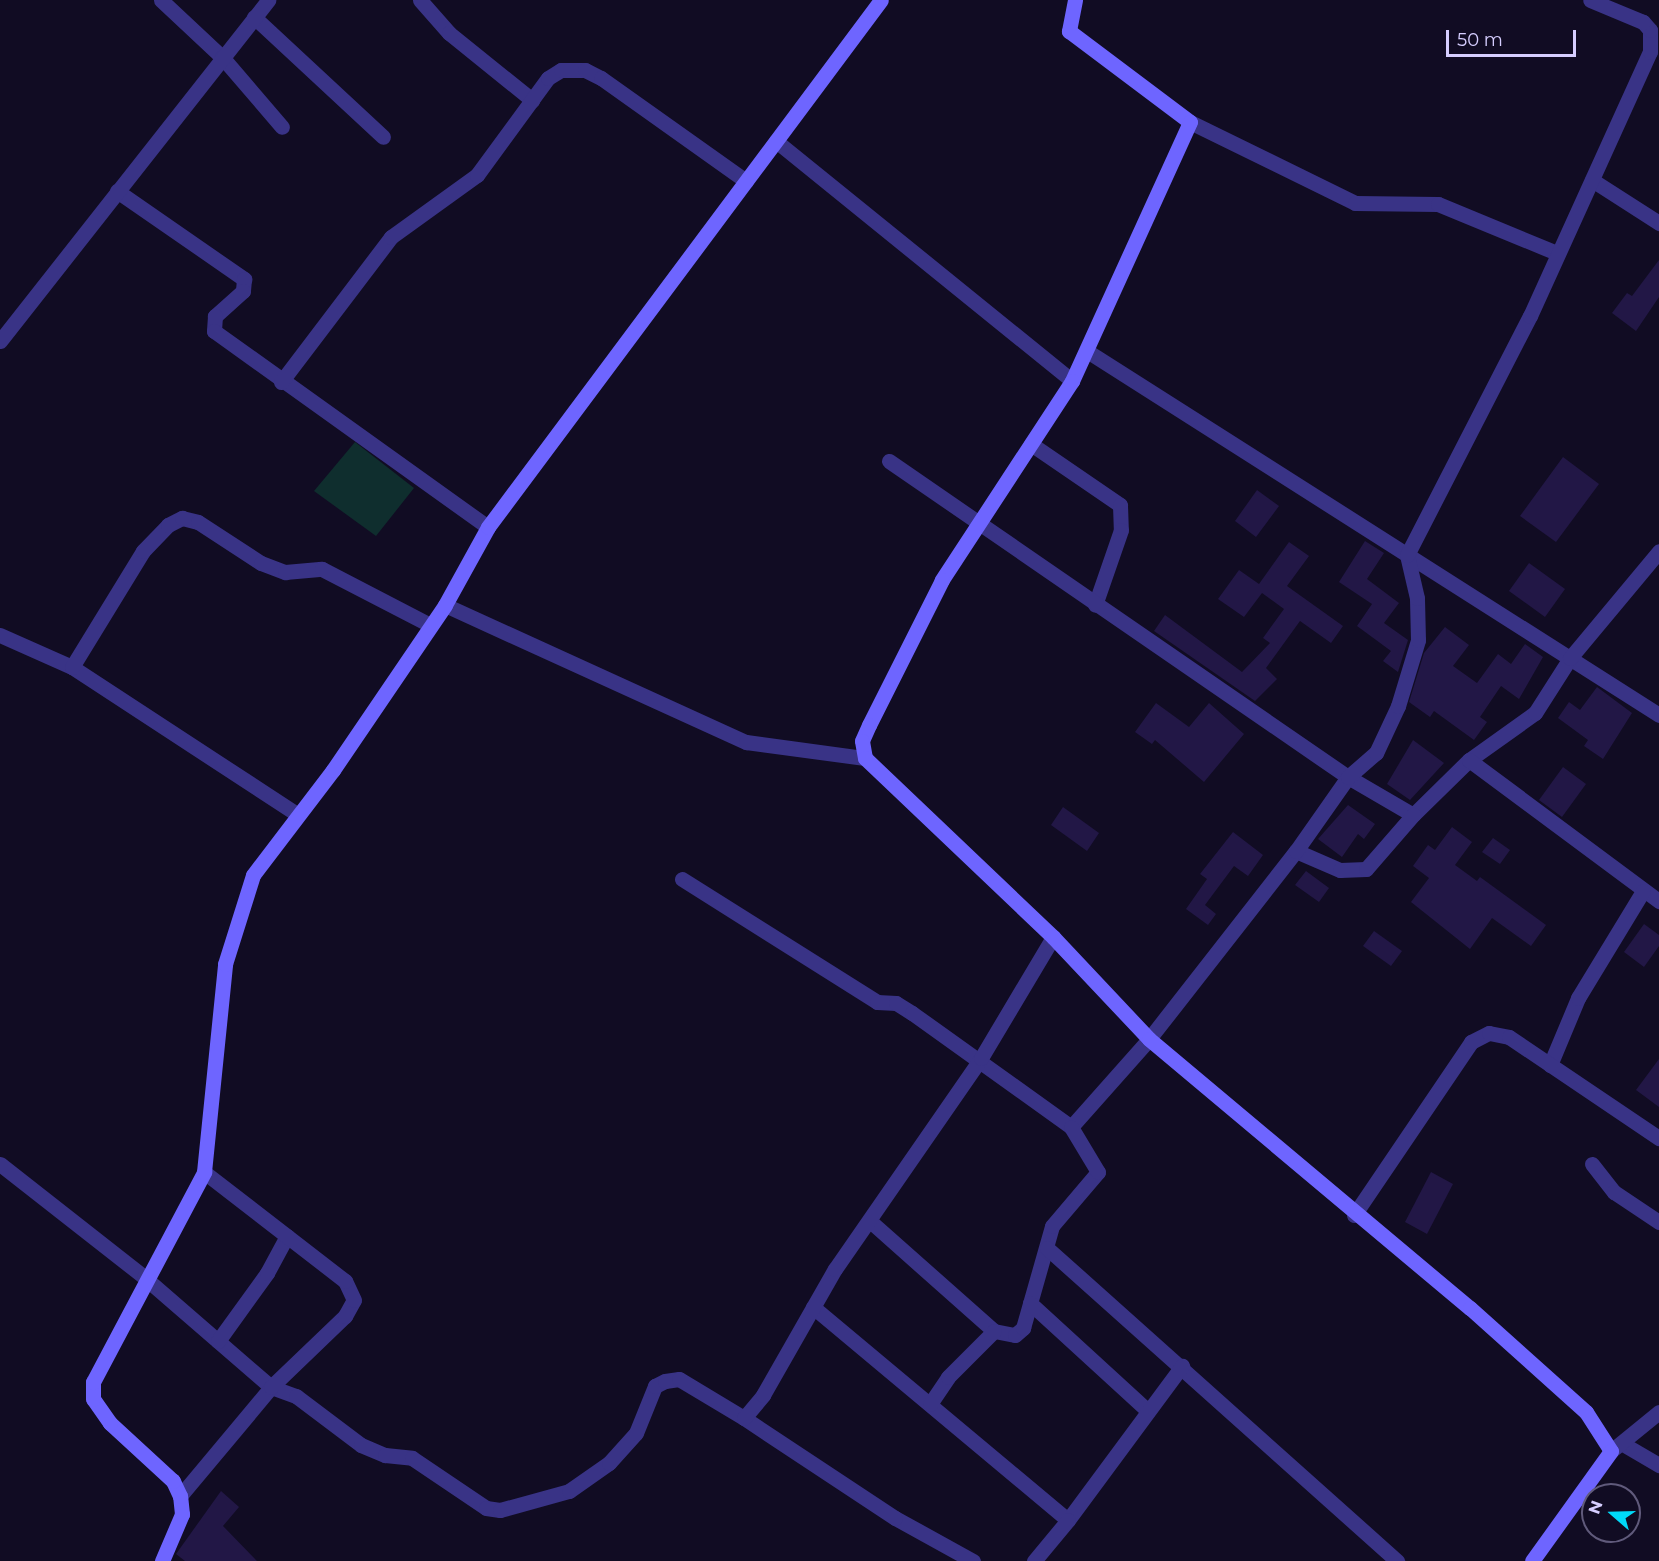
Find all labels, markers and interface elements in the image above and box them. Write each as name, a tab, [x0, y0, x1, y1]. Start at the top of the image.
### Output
scale bar	[1449, 18, 1580, 56]
text: 50 m	[1457, 29, 1503, 51]
north arrow	[1581, 1483, 1641, 1543]
text: N	[1584, 1498, 1607, 1517]

